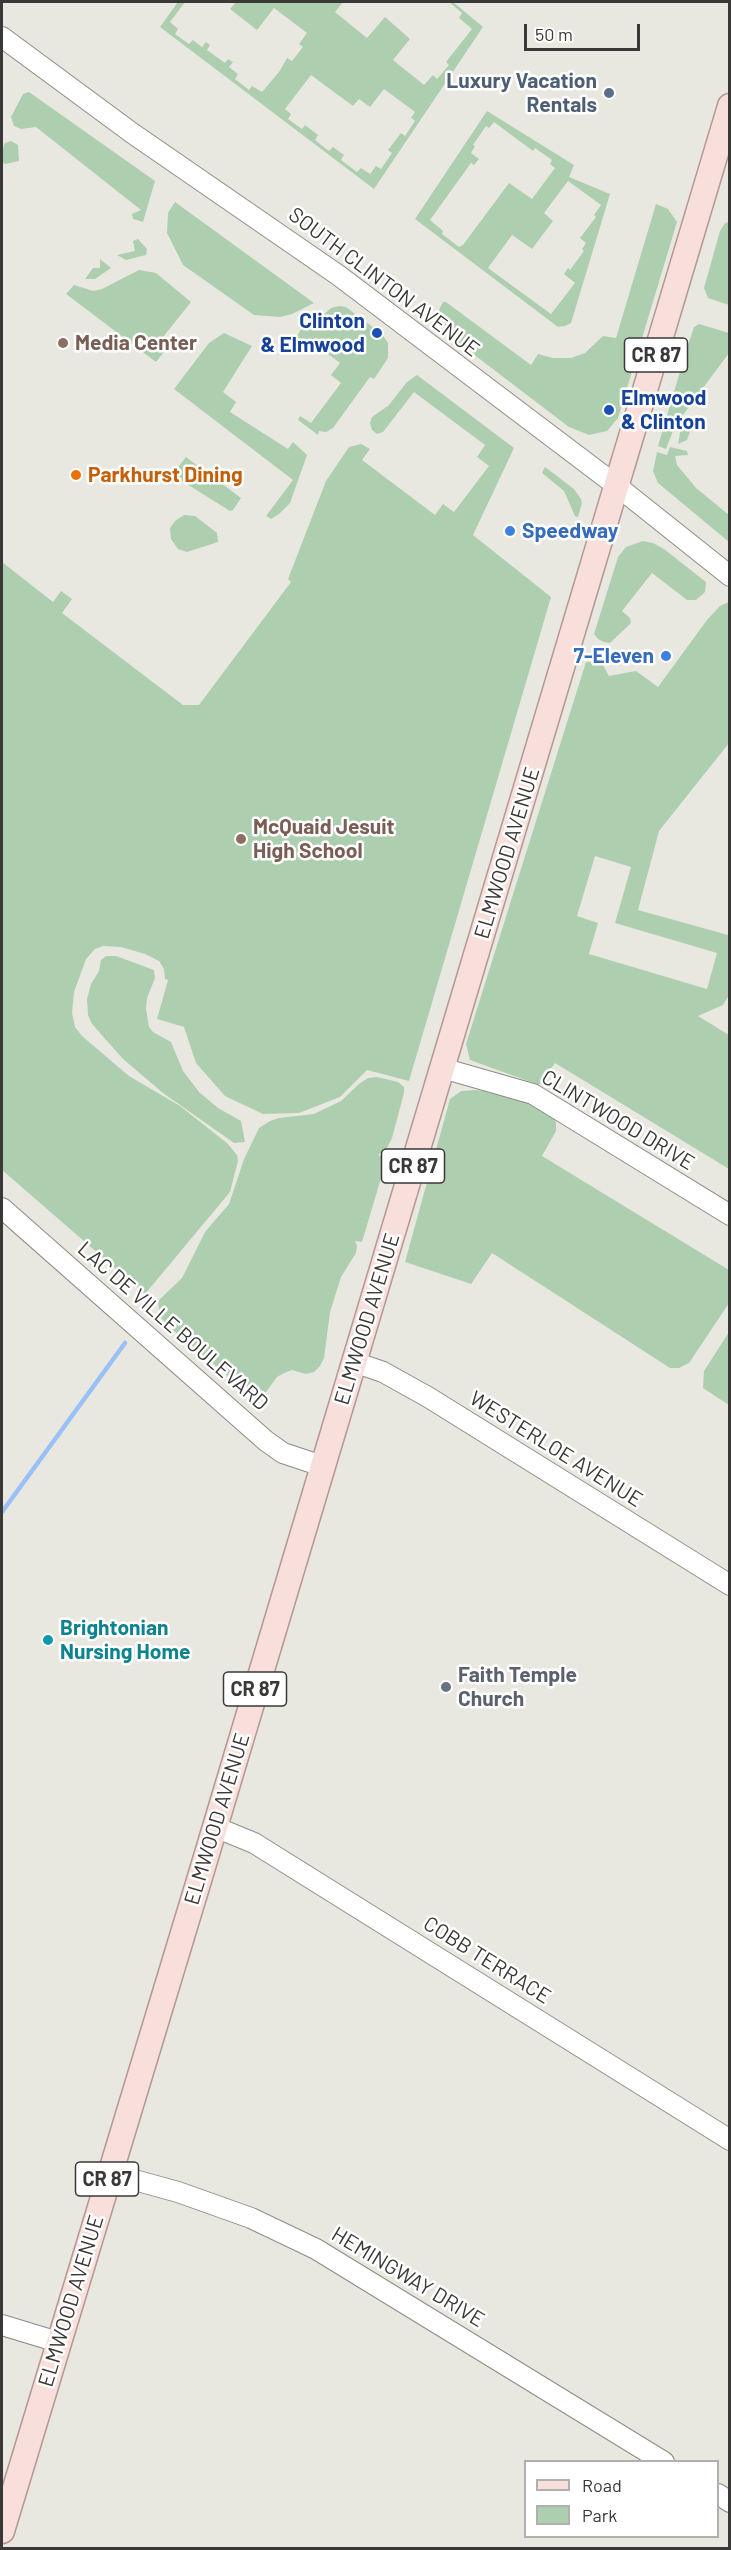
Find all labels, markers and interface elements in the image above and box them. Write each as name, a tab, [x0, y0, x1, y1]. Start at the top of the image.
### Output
scale bar	[527, 12, 642, 50]
text: 50 m	[535, 23, 573, 45]
place label: Luxury Vacation Rentals	[446, 68, 597, 118]
marker: Luxury Vacation Rentals	[602, 86, 616, 100]
street label: SOUTH CLINTON AVENUE	[284, 202, 484, 362]
place label: Clinton & Elmwood	[261, 308, 365, 358]
marker: Clinton & Elmwood	[370, 326, 384, 340]
place label: Media Center	[75, 330, 197, 356]
marker: Media Center	[56, 336, 70, 350]
road number: CR 87	[624, 338, 688, 372]
place label: Elmwood & Clinton	[621, 385, 706, 435]
marker: Elmwood & Clinton	[602, 403, 616, 417]
place label: Parkhurst Dining	[88, 462, 243, 488]
marker: Parkhurst Dining	[69, 468, 83, 482]
place label: Speedway	[522, 518, 618, 544]
marker: Speedway	[503, 524, 517, 538]
place label: 7-Eleven	[574, 643, 654, 669]
marker: 7-Eleven	[659, 649, 673, 663]
street label: ELMWOOD AVENUE	[469, 764, 545, 942]
place label: McQuaid Jesuit High School	[253, 814, 395, 864]
marker: McQuaid Jesuit High School	[234, 832, 248, 846]
street label: CLINTWOOD DRIVE	[537, 1064, 699, 1176]
road number: CR 87	[382, 1149, 444, 1183]
street label: ELMWOOD AVENUE	[329, 1230, 405, 1408]
street label: LAC DE VILLE BOULEVARD	[73, 1236, 273, 1416]
street label: WESTERLOE AVENUE	[465, 1386, 647, 1512]
place label: Brightonian Nursing Home	[60, 1615, 190, 1665]
marker: Brightonian Nursing Home	[41, 1633, 55, 1647]
place label: Faith Temple Church	[458, 1662, 577, 1712]
road number: CR 87	[224, 1672, 286, 1706]
marker: Faith Temple Church	[439, 1680, 453, 1694]
street label: ELMWOOD AVENUE	[179, 1730, 255, 1908]
street label: COBB TERRACE	[419, 1911, 555, 2009]
road number: CR 87	[76, 2162, 138, 2196]
street label: ELMWOOD AVENUE	[33, 2212, 109, 2390]
street label: HEMINGWAY DRIVE	[327, 2221, 489, 2333]
legend	[524, 2460, 719, 2538]
text: Road	[582, 2474, 622, 2496]
text: Park	[582, 2504, 617, 2526]

